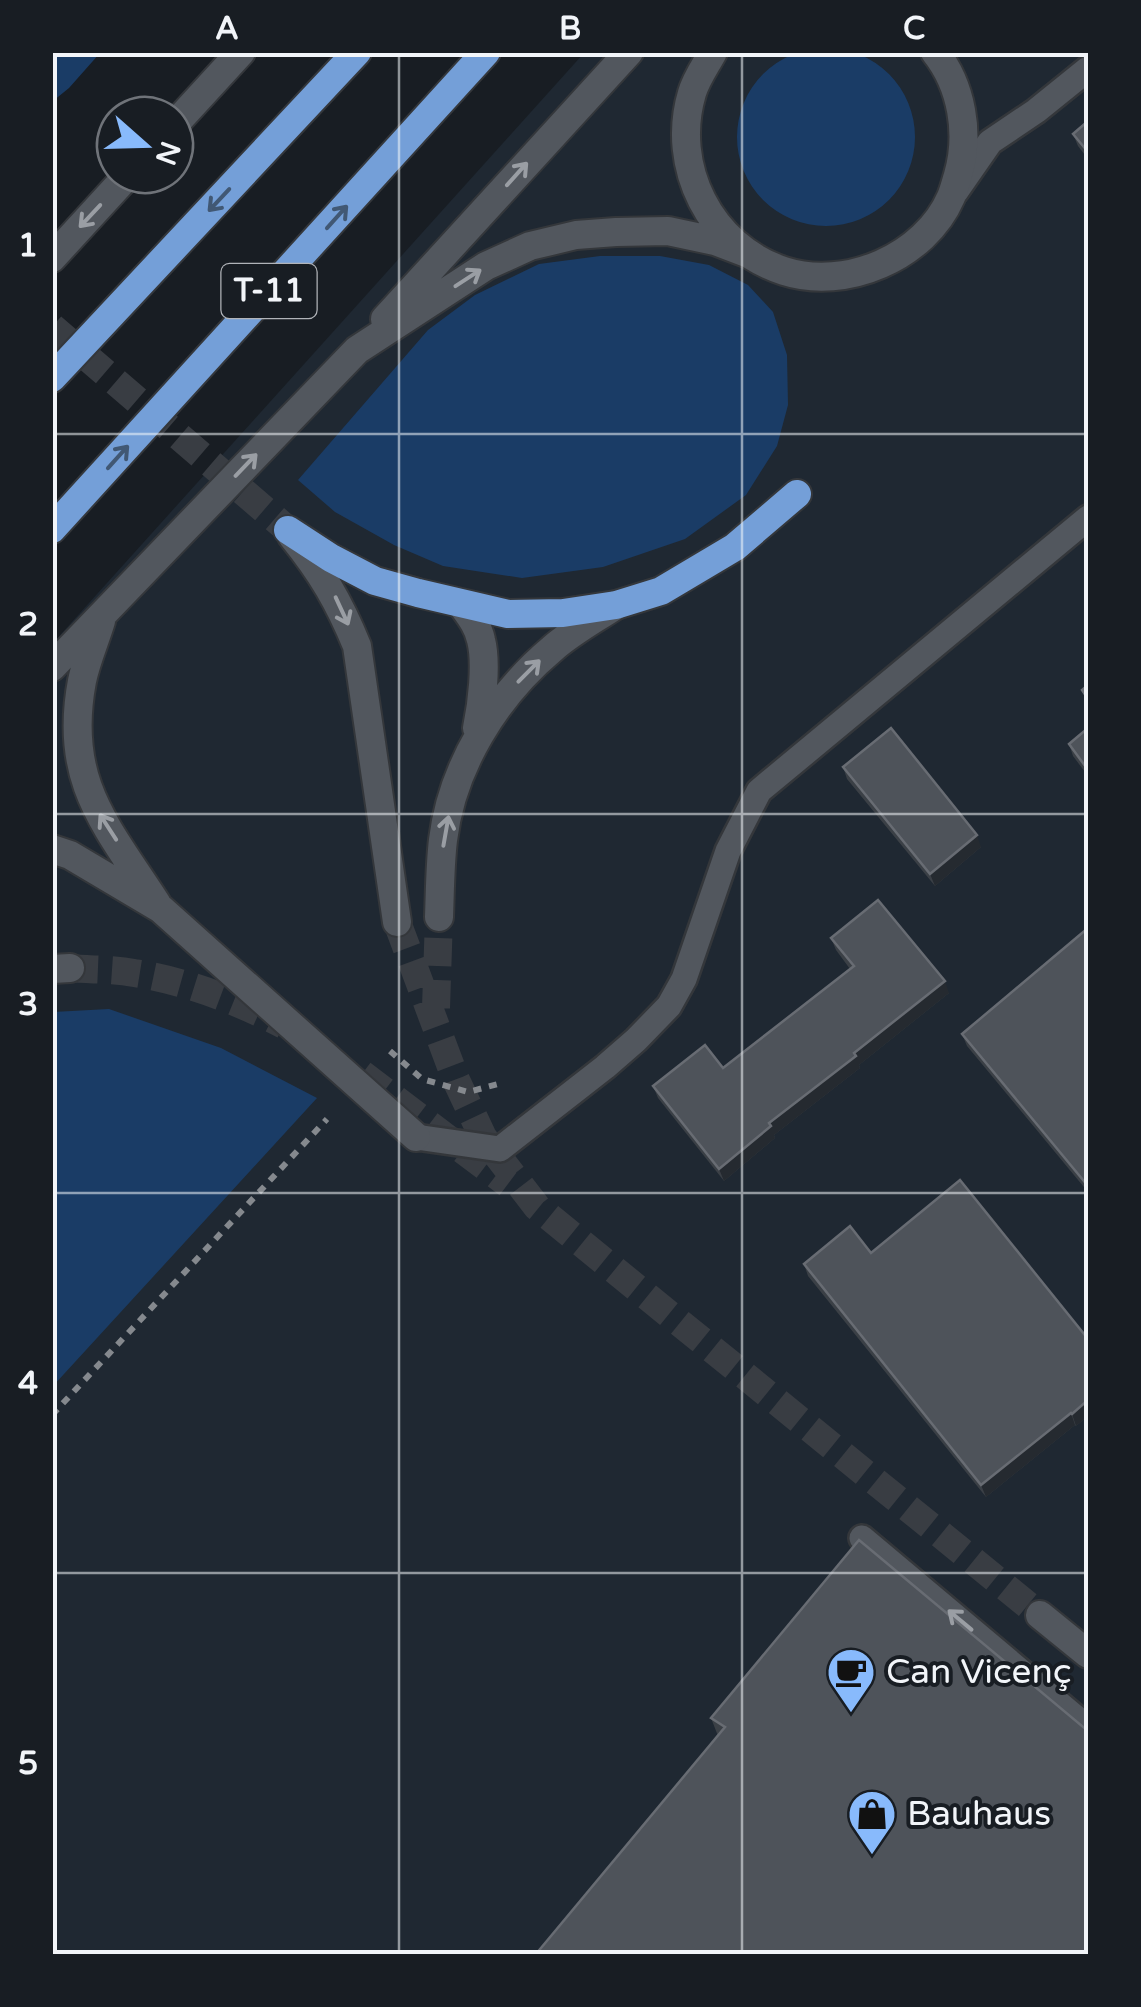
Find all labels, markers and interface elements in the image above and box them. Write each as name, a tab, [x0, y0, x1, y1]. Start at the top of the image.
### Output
text: A	[215, 10, 239, 48]
text: B	[559, 10, 581, 48]
text: C	[903, 10, 925, 48]
north arrow	[95, 95, 195, 195]
text: N	[148, 137, 187, 170]
one-way arrow	[505, 162, 528, 187]
one-way arrow	[207, 187, 231, 213]
one-way arrow	[79, 203, 102, 228]
one-way arrow	[325, 205, 348, 230]
text: 1	[18, 227, 38, 265]
road number: T-11	[222, 264, 316, 318]
one-way arrow	[453, 267, 482, 288]
one-way arrow	[106, 445, 129, 470]
one-way arrow	[234, 453, 258, 477]
one-way arrow	[333, 596, 352, 626]
text: 2	[18, 606, 38, 644]
one-way arrow	[517, 659, 541, 683]
one-way arrow	[97, 813, 118, 842]
one-way arrow	[437, 815, 456, 848]
text: 3	[18, 986, 38, 1024]
text: 4	[18, 1365, 38, 1403]
one-way arrow	[948, 1609, 973, 1632]
cafe icon: Can Vicenç	[825, 1646, 877, 1714]
place label: Can Vicenç	[886, 1651, 1071, 1693]
text: 5	[18, 1745, 38, 1783]
shop icon: Bauhaus	[846, 1788, 898, 1856]
place label: Bauhaus	[907, 1793, 1051, 1835]

